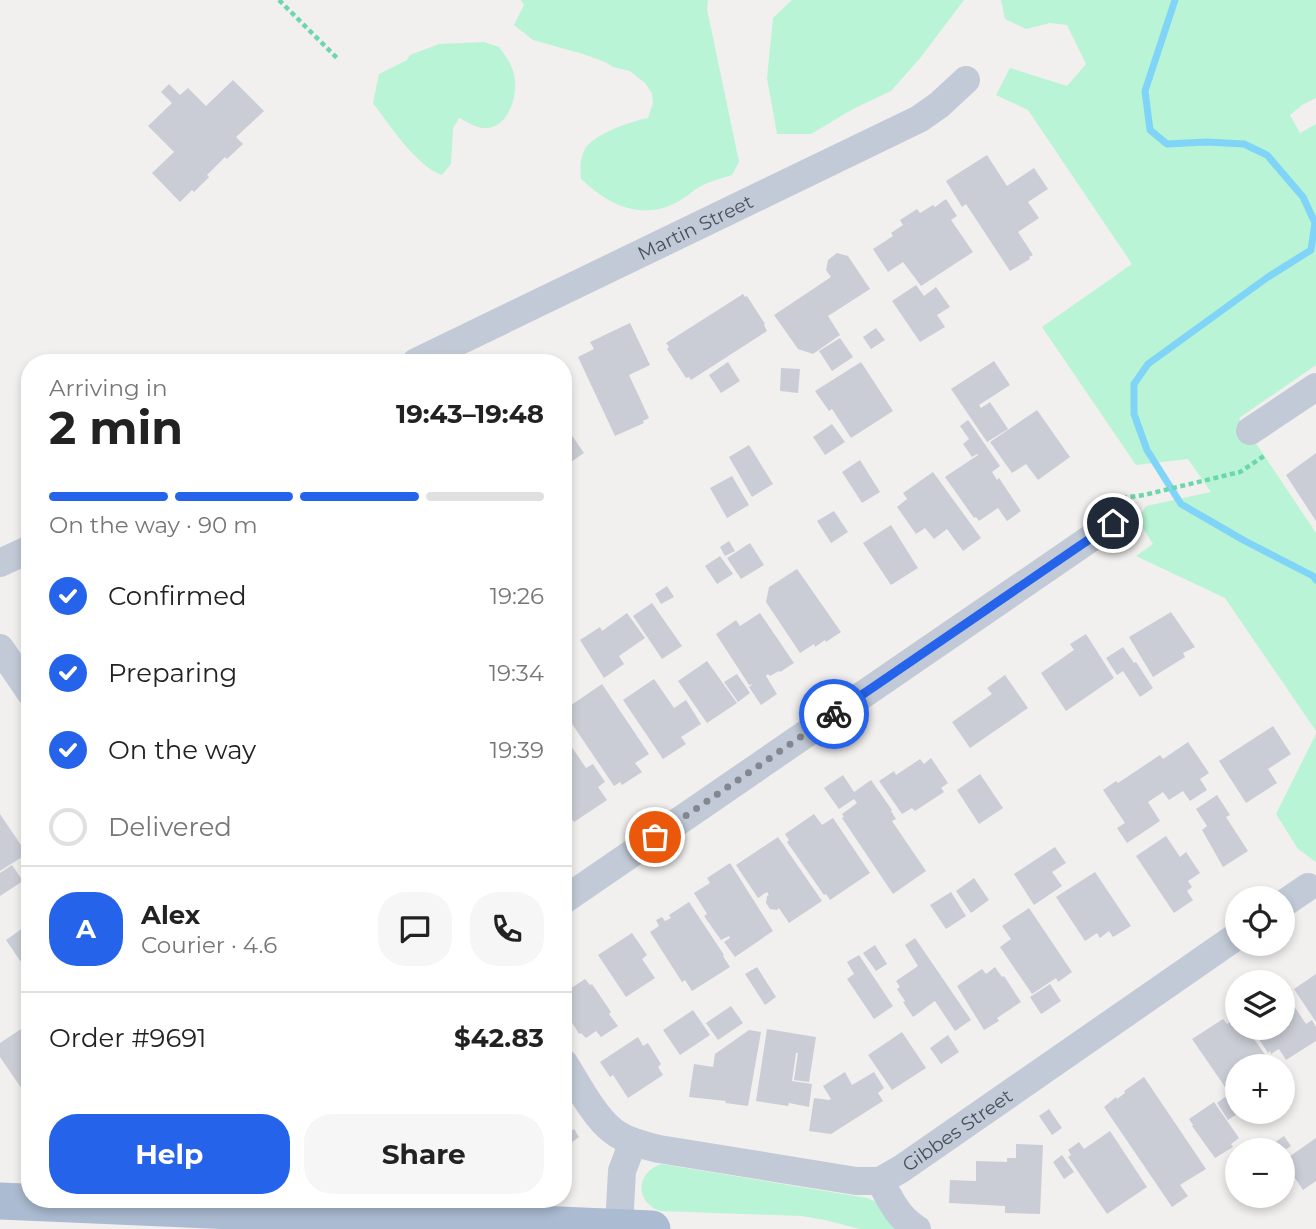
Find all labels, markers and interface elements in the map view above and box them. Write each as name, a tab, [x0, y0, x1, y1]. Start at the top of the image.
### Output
street label: Martin Street	[634, 189, 757, 265]
text: Arriving in	[49, 374, 168, 402]
text: 19:43–19:48	[396, 398, 544, 430]
text: 2 min	[49, 399, 183, 456]
pin	[1083, 493, 1143, 553]
icon: home	[1094, 504, 1132, 542]
text: On the way · 90 m	[49, 511, 258, 539]
icon: check	[49, 577, 87, 615]
text: Confirmed	[108, 580, 247, 612]
text: 19:26	[490, 582, 544, 610]
icon: check	[49, 654, 87, 692]
text: Preparing	[108, 657, 237, 689]
text: 19:34	[489, 659, 544, 687]
courier	[799, 679, 869, 749]
icon: bike	[815, 695, 853, 733]
icon: check	[49, 731, 87, 769]
text: On the way	[108, 734, 256, 766]
text: 19:39	[490, 736, 544, 764]
pin	[625, 807, 685, 867]
text: Delivered	[108, 811, 232, 843]
icon: bag	[636, 818, 674, 856]
map controls	[1225, 886, 1295, 1208]
button: locate	[1225, 886, 1295, 956]
button: chat	[378, 892, 452, 966]
button: phone	[470, 892, 544, 966]
text: Alex	[141, 899, 200, 931]
text: A	[76, 913, 96, 945]
text: Courier · 4.6	[141, 931, 277, 959]
button: layers	[1225, 970, 1295, 1040]
text: Order #9691	[49, 1022, 206, 1054]
text: $42.83	[454, 1022, 544, 1054]
button: +	[1225, 1054, 1295, 1124]
street label: Gibbes Street	[898, 1084, 1017, 1176]
button: Help	[49, 1114, 290, 1194]
button: Share	[304, 1114, 544, 1194]
button: −	[1225, 1138, 1295, 1208]

